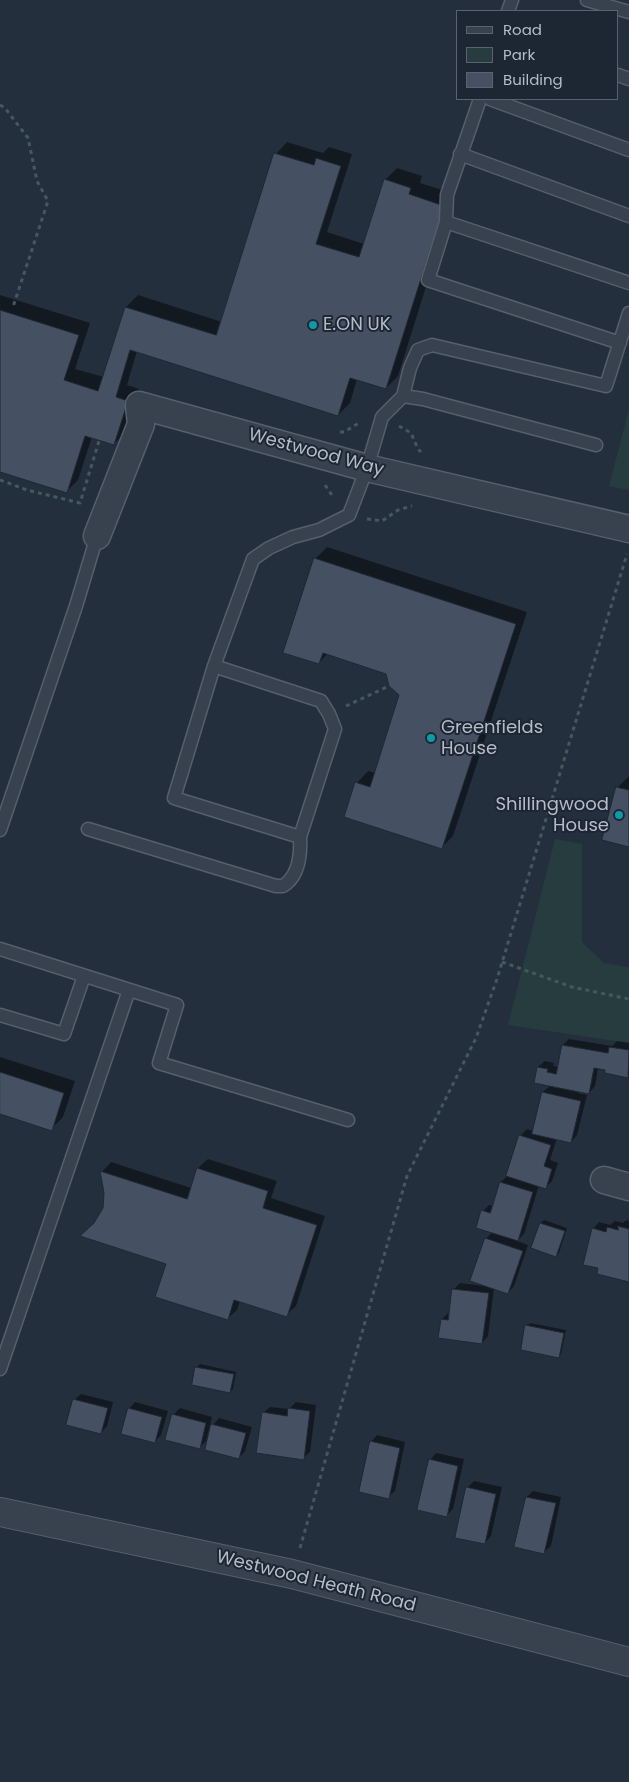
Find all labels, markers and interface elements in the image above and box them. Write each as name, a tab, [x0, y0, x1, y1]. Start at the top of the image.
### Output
legend	[456, 10, 619, 100]
text: Road	[503, 19, 542, 40]
text: Park	[503, 44, 535, 65]
text: Building	[503, 69, 563, 90]
place label: E.ON UK	[323, 314, 391, 336]
marker: E.ON UK	[307, 319, 319, 331]
street label: Westwood Way	[246, 425, 386, 481]
place label: Greenfields House	[441, 717, 543, 760]
marker: Greenfields House	[425, 732, 437, 744]
place label: Shillingwood House	[496, 794, 609, 836]
marker: Shillingwood House	[613, 809, 625, 821]
street label: Westwood Heath Road	[214, 1547, 418, 1617]

